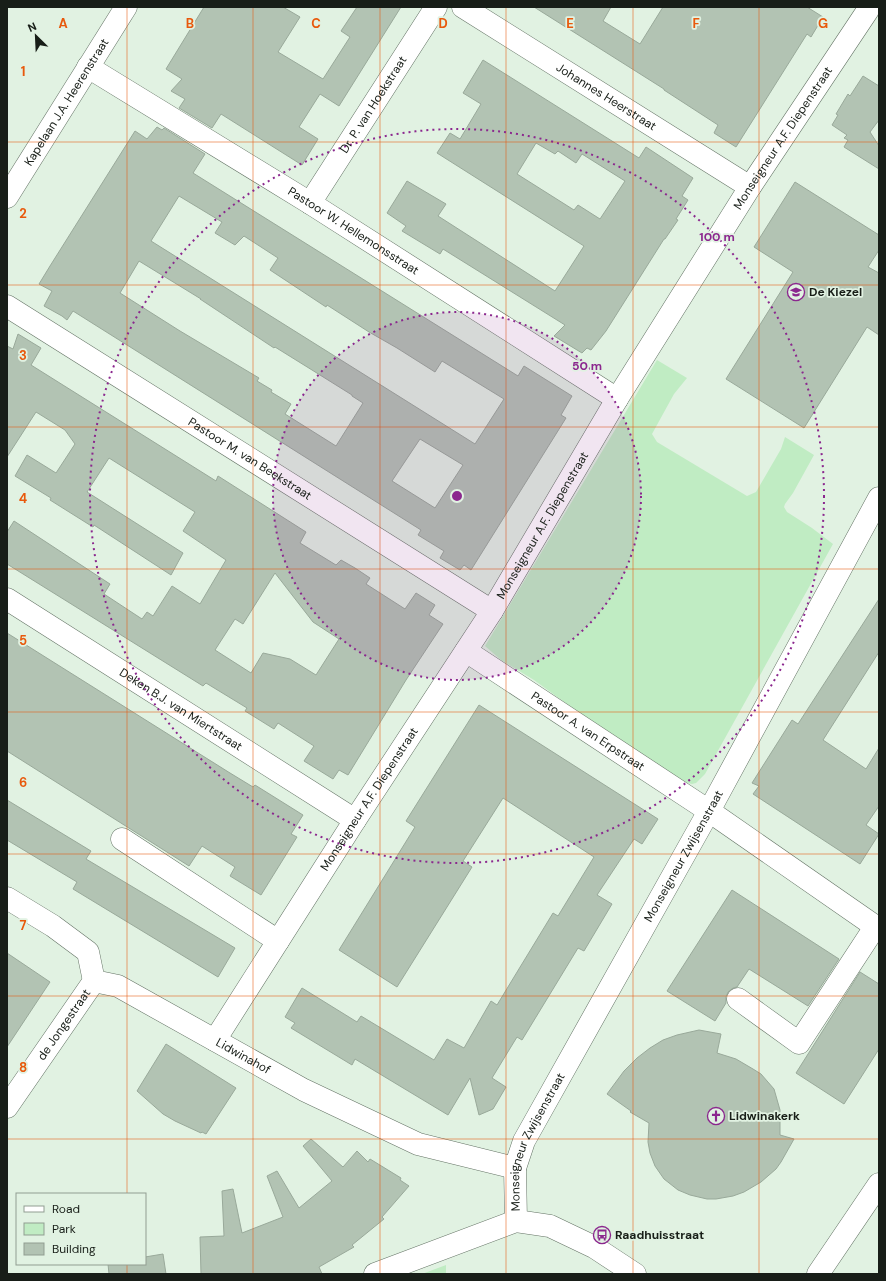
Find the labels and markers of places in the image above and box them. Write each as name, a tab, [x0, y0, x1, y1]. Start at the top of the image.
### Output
school or university icon: De Kiezel	[786, 282, 806, 302]
place label: De Kiezel	[809, 284, 862, 300]
centre of rings	[450, 489, 464, 503]
church icon: Lidwinakerk	[706, 1106, 726, 1126]
place label: Lidwinakerk	[729, 1108, 800, 1124]
bus stop icon: Raadhuisstraat	[592, 1225, 612, 1245]
place label: Raadhuisstraat	[615, 1227, 704, 1243]

